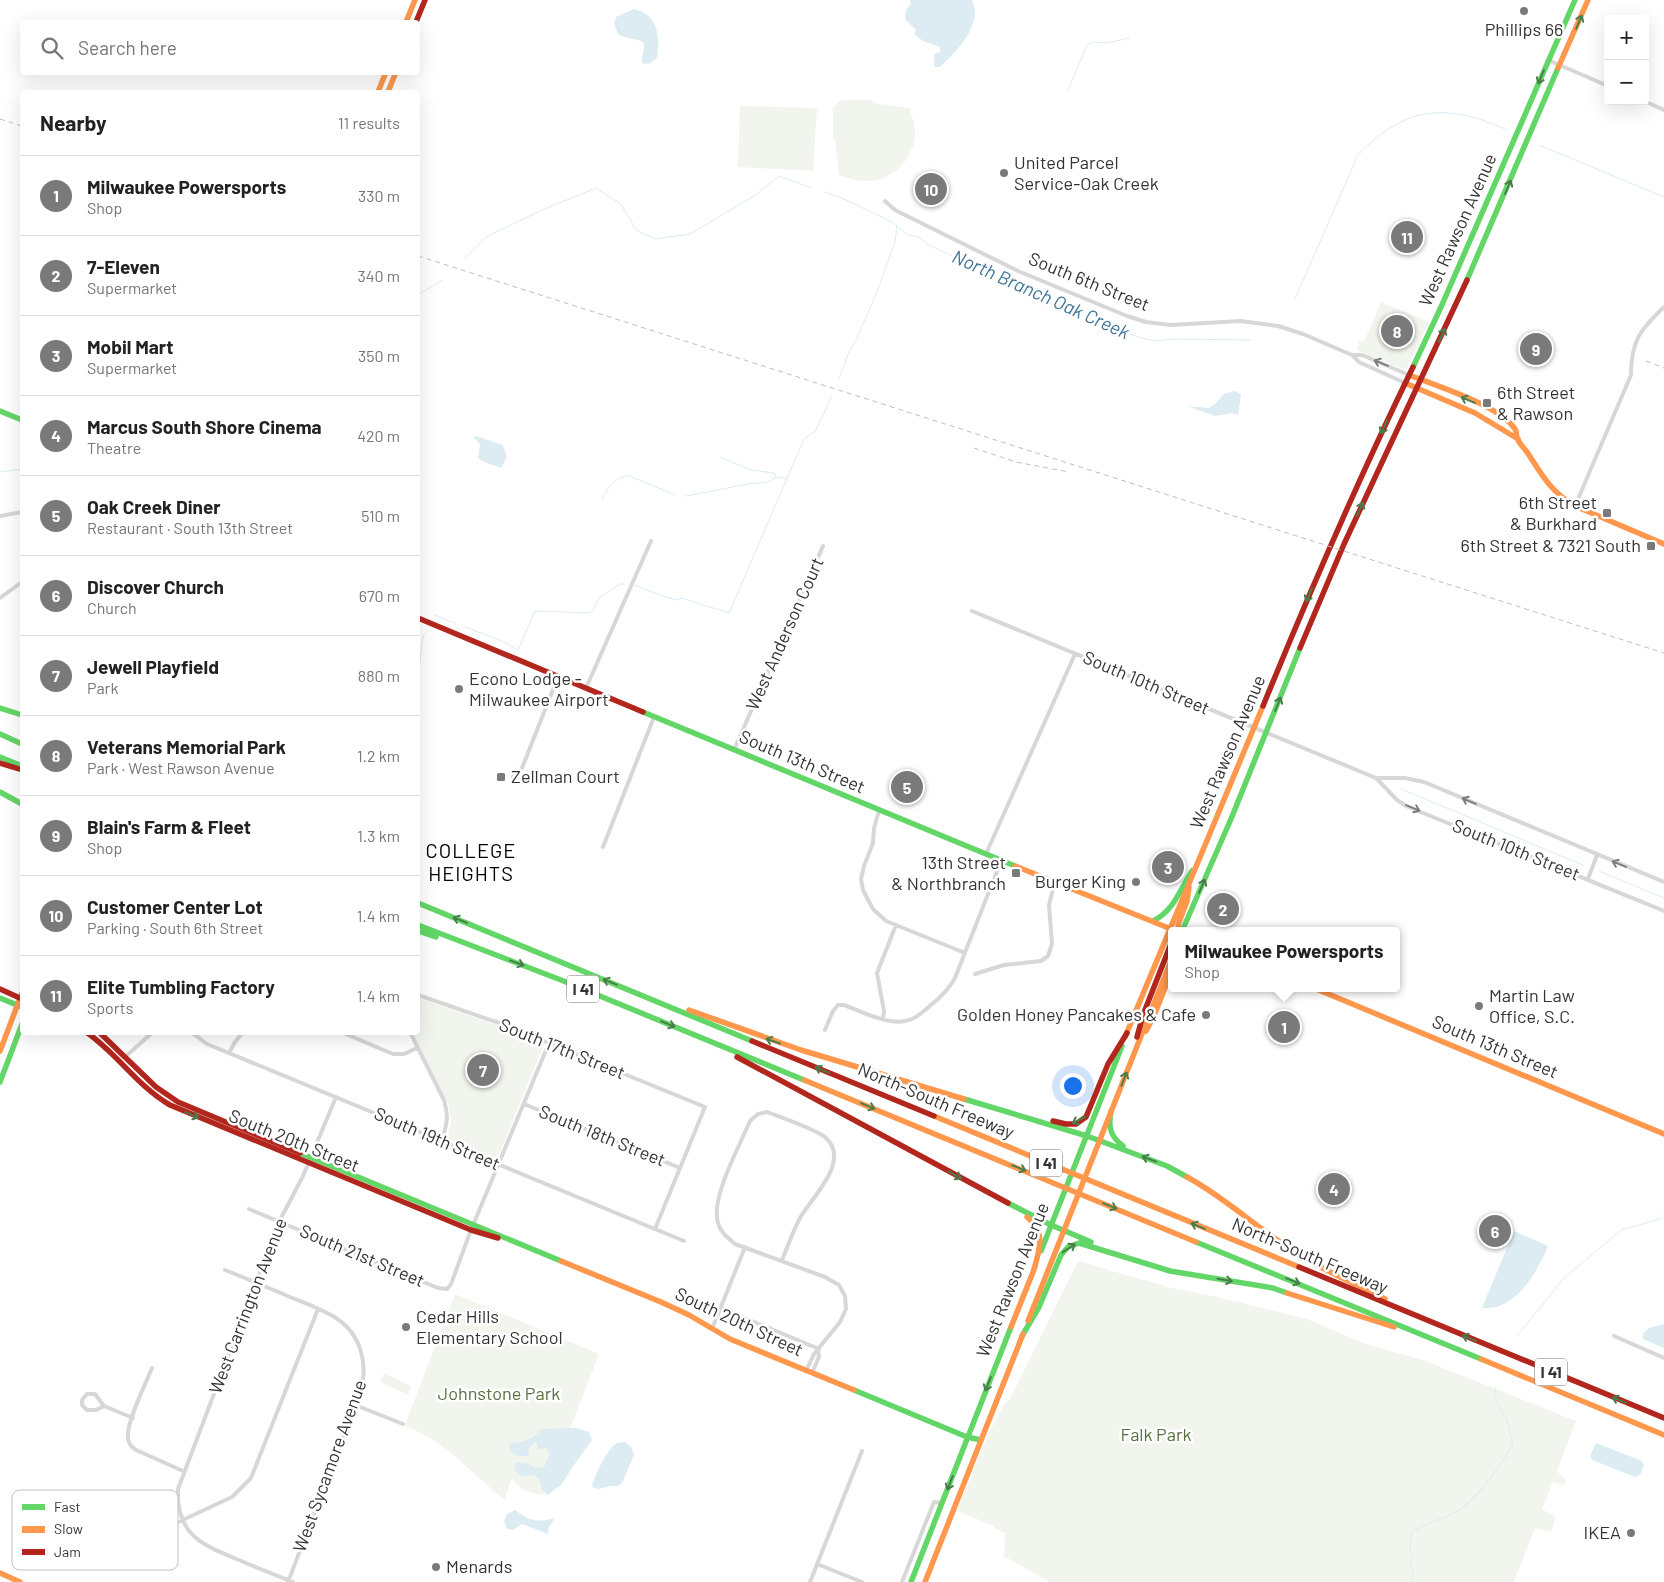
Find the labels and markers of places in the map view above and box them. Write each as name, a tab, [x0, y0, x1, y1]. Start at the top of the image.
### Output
marker: Phillips 66	[1518, 5, 1530, 17]
place label: Phillips 66	[1485, 18, 1563, 40]
place label: United Parcel Service-Oak Creek	[1014, 151, 1159, 194]
marker: United Parcel Service-Oak Creek	[998, 167, 1010, 179]
pin: 10	[915, 170, 947, 208]
pin: 11	[1391, 218, 1423, 256]
pin: 8	[1381, 312, 1413, 350]
pin: 9	[1520, 330, 1552, 368]
place label: 6th Street & Rawson	[1497, 381, 1575, 424]
marker: 6th Street & Rawson	[1481, 397, 1493, 409]
place label: 6th Street & Burkhard	[1510, 491, 1597, 534]
marker: 6th Street & Burkhard	[1601, 507, 1613, 519]
place label: 6th Street & 7321 South	[1460, 534, 1641, 556]
marker: 6th Street & 7321 South	[1645, 540, 1657, 552]
place label: Econo Lodge - Milwaukee Airport	[469, 667, 609, 710]
marker: Econo Lodge - Milwaukee Airport	[453, 683, 465, 695]
place label: Zellman Court	[511, 765, 620, 787]
pin: 5	[891, 768, 923, 806]
marker: Zellman Court	[495, 771, 507, 783]
pin: 3	[1152, 848, 1184, 886]
place label: 13th Street & Northbranch	[891, 851, 1006, 894]
marker: 13th Street & Northbranch	[1010, 867, 1022, 879]
place label: Burger King	[1035, 870, 1126, 892]
marker: Burger King	[1130, 876, 1142, 888]
pin: 2	[1207, 890, 1239, 928]
place label: Martin Law Office, S.C.	[1489, 984, 1575, 1027]
marker: Martin Law Office, S.C.	[1473, 1000, 1485, 1012]
place label: Golden Honey Pancakes & Cafe	[957, 1003, 1196, 1025]
pin: 1	[1268, 1008, 1300, 1046]
marker: Golden Honey Pancakes & Cafe	[1200, 1009, 1212, 1021]
pin: 7	[467, 1051, 499, 1089]
pin: 4	[1318, 1170, 1350, 1208]
pin: 6	[1479, 1212, 1511, 1250]
place label: Cedar Hills Elementary School	[416, 1305, 563, 1348]
marker: Cedar Hills Elementary School	[400, 1321, 412, 1333]
place label: IKEA	[1584, 1521, 1621, 1543]
marker: IKEA	[1625, 1527, 1637, 1539]
place label: Menards	[446, 1555, 512, 1577]
marker: Menards	[430, 1561, 442, 1573]

